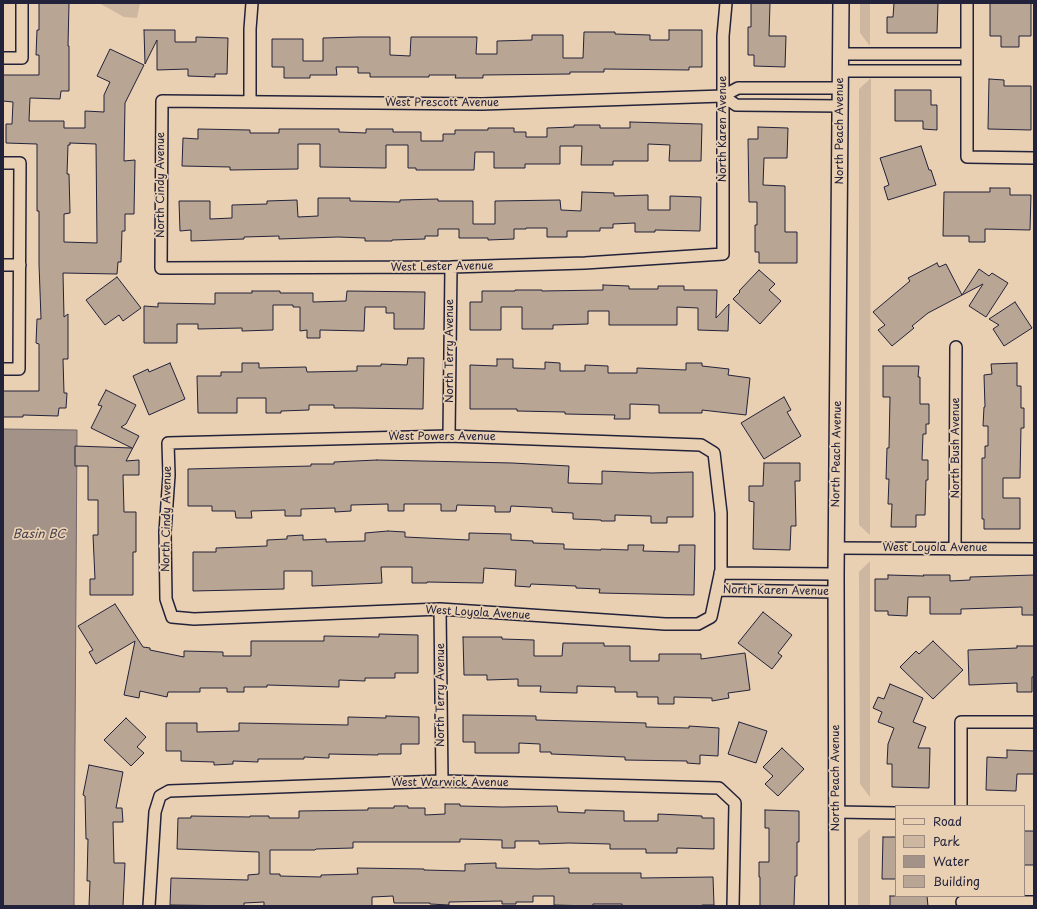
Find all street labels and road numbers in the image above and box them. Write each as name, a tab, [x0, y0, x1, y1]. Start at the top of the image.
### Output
street label: North Karen Avenue	[716, 76, 730, 182]
street label: North Peach Avenue	[833, 78, 847, 184]
street label: West Prescott Avenue	[385, 96, 499, 110]
street label: North Cindy Avenue	[154, 132, 168, 238]
street label: West Lester Avenue	[390, 260, 494, 274]
street label: North Terry Avenue	[443, 299, 457, 403]
street label: North Bush Avenue	[949, 398, 963, 498]
street label: North Peach Avenue	[829, 400, 845, 508]
street label: West Powers Avenue	[388, 430, 496, 444]
street label: North Cindy Avenue	[159, 466, 175, 572]
street label: West Loyola Avenue	[882, 541, 988, 555]
street label: North Karen Avenue	[723, 583, 829, 599]
street label: West Loyola Avenue	[425, 604, 531, 622]
street label: North Terry Avenue	[434, 643, 448, 747]
street label: North Peach Avenue	[829, 725, 843, 831]
street label: West Warwick Avenue	[391, 776, 509, 790]

